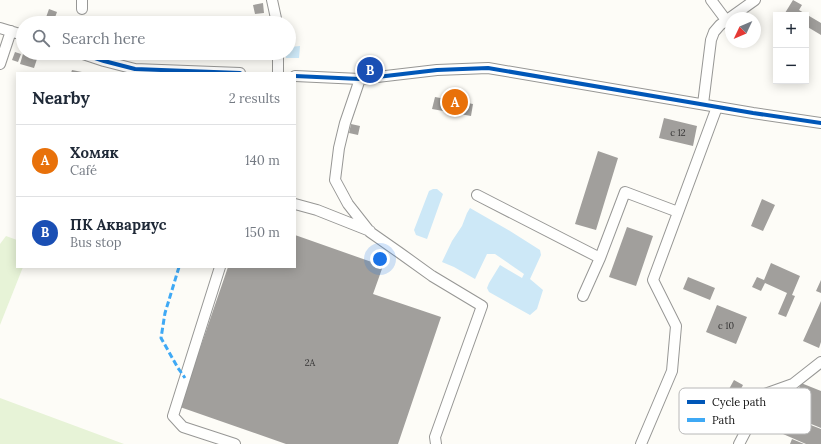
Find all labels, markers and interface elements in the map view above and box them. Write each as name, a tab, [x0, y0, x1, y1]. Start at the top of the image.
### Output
north arrow	[725, 12, 761, 48]
map controls	[773, 12, 809, 84]
button: +	[773, 12, 809, 48]
search box	[16, 16, 296, 60]
icon: search	[30, 27, 52, 49]
text: Search here	[62, 29, 145, 48]
button: −	[773, 48, 809, 84]
pin: B	[357, 55, 383, 85]
text: Nearby	[32, 87, 90, 109]
pin: A	[442, 87, 468, 117]
text: 2 results	[229, 90, 280, 107]
house number: с 12	[670, 127, 686, 138]
text: Хомяк	[70, 143, 119, 162]
text: A	[41, 152, 49, 169]
text: 140 m	[245, 152, 280, 169]
text: Café	[70, 162, 97, 179]
text: ПК Аквариус	[70, 215, 167, 234]
text: B	[41, 224, 49, 241]
text: 150 m	[245, 224, 280, 241]
text: Bus stop	[70, 234, 122, 251]
your location	[370, 249, 390, 269]
house number: с 10	[718, 320, 734, 331]
house number: 2А	[305, 357, 316, 368]
legend	[679, 388, 811, 434]
text: Cycle path	[712, 395, 767, 409]
text: Path	[712, 413, 735, 427]

